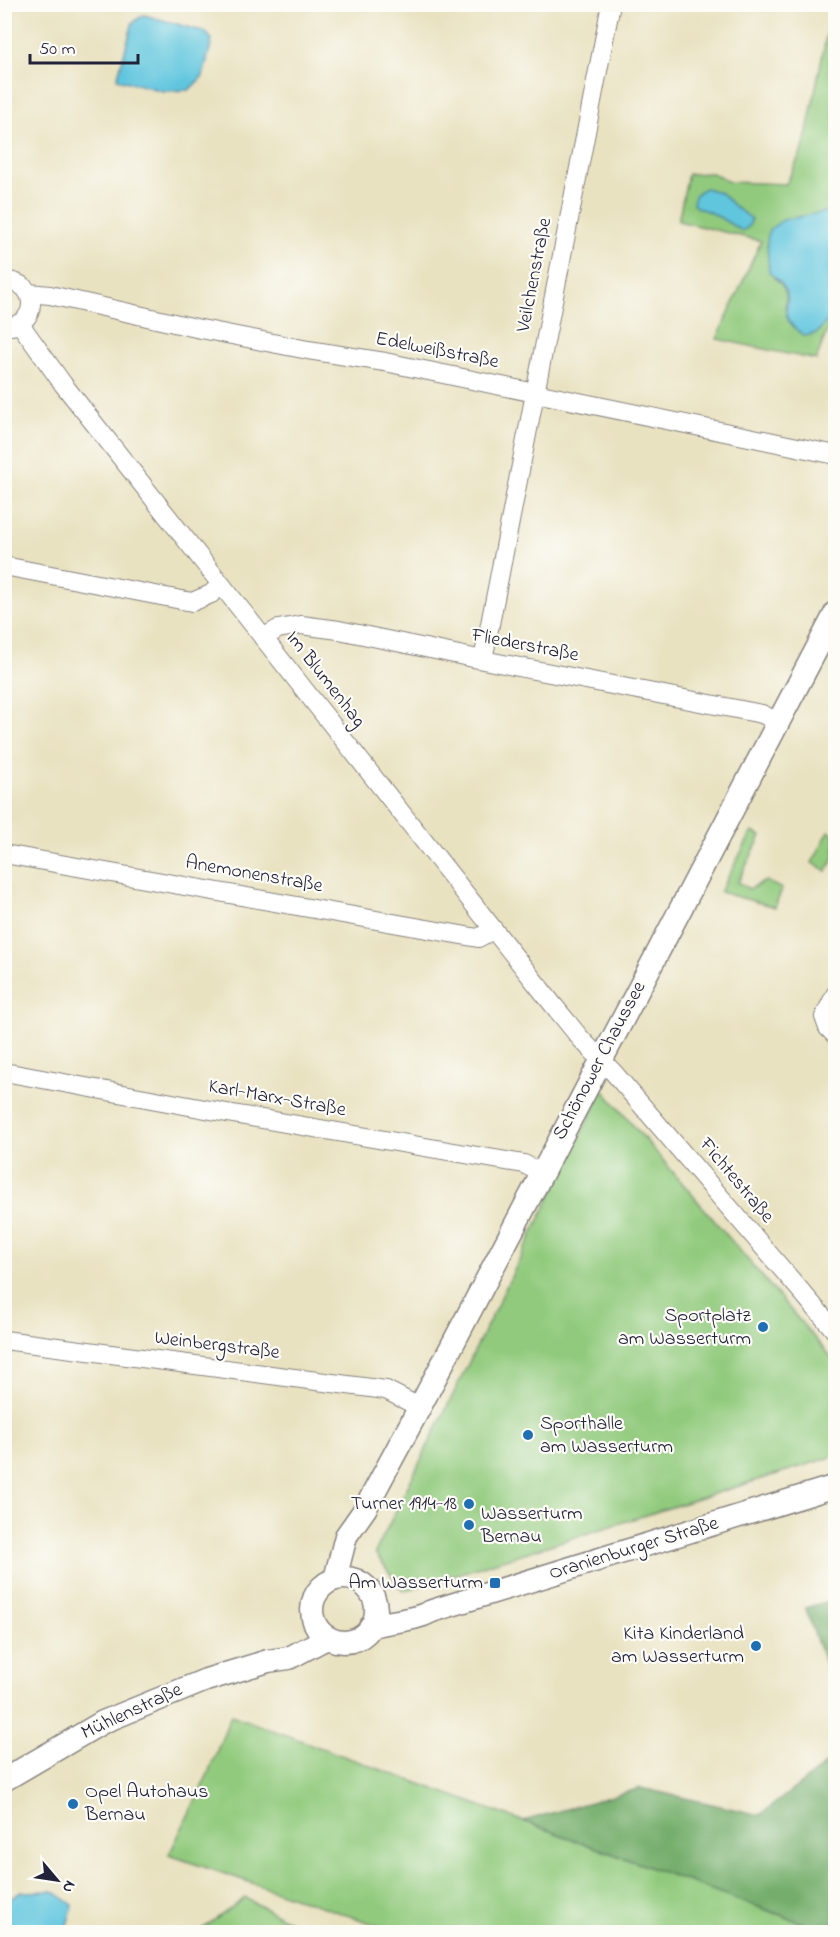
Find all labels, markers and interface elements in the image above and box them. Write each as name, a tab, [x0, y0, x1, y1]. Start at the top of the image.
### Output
scale bar	[30, 27, 138, 65]
text: 50 m	[39, 37, 76, 63]
street label: Veilchenstraße	[510, 215, 560, 336]
street label: Edelweißstraße	[373, 325, 501, 377]
street label: Fliederstraße	[468, 621, 581, 671]
street label: Im Blumenhag	[277, 625, 372, 735]
street label: Anemonenstraße	[183, 849, 325, 901]
street label: Schönower Chaussee	[546, 976, 654, 1146]
street label: Karl-Marx-Straße	[206, 1073, 348, 1125]
street label: Fichtestraße	[691, 1131, 781, 1230]
place label: Sportplatz am Wasserturm	[618, 1302, 752, 1354]
marker: Sportplatz am Wasserturm	[756, 1320, 770, 1334]
street label: Weinbergstraße	[153, 1324, 281, 1369]
place label: Sporthalle am Wasserturm	[540, 1410, 673, 1462]
marker: Sporthalle am Wasserturm	[521, 1428, 535, 1442]
place label: Turner 1914-18	[351, 1490, 457, 1519]
marker: Turner 1914-18	[462, 1497, 476, 1511]
place label: Wasserturm Bernau	[480, 1500, 583, 1552]
street label: Oranienburger Straße	[546, 1509, 723, 1590]
marker: Wasserturm Bernau	[462, 1518, 476, 1532]
place label: Am Wasserturm	[349, 1569, 483, 1598]
marker: Am Wasserturm	[488, 1576, 502, 1590]
place label: Kita Kinderland am Wasserturm	[611, 1620, 744, 1672]
marker: Kita Kinderland am Wasserturm	[749, 1639, 763, 1653]
street label: Mühlenstraße	[77, 1676, 187, 1748]
place label: Opel Autohaus Bernau	[84, 1778, 208, 1830]
marker: Opel Autohaus Bernau	[66, 1797, 80, 1811]
north arrow	[27, 1850, 87, 1910]
text: N	[55, 1876, 81, 1897]

